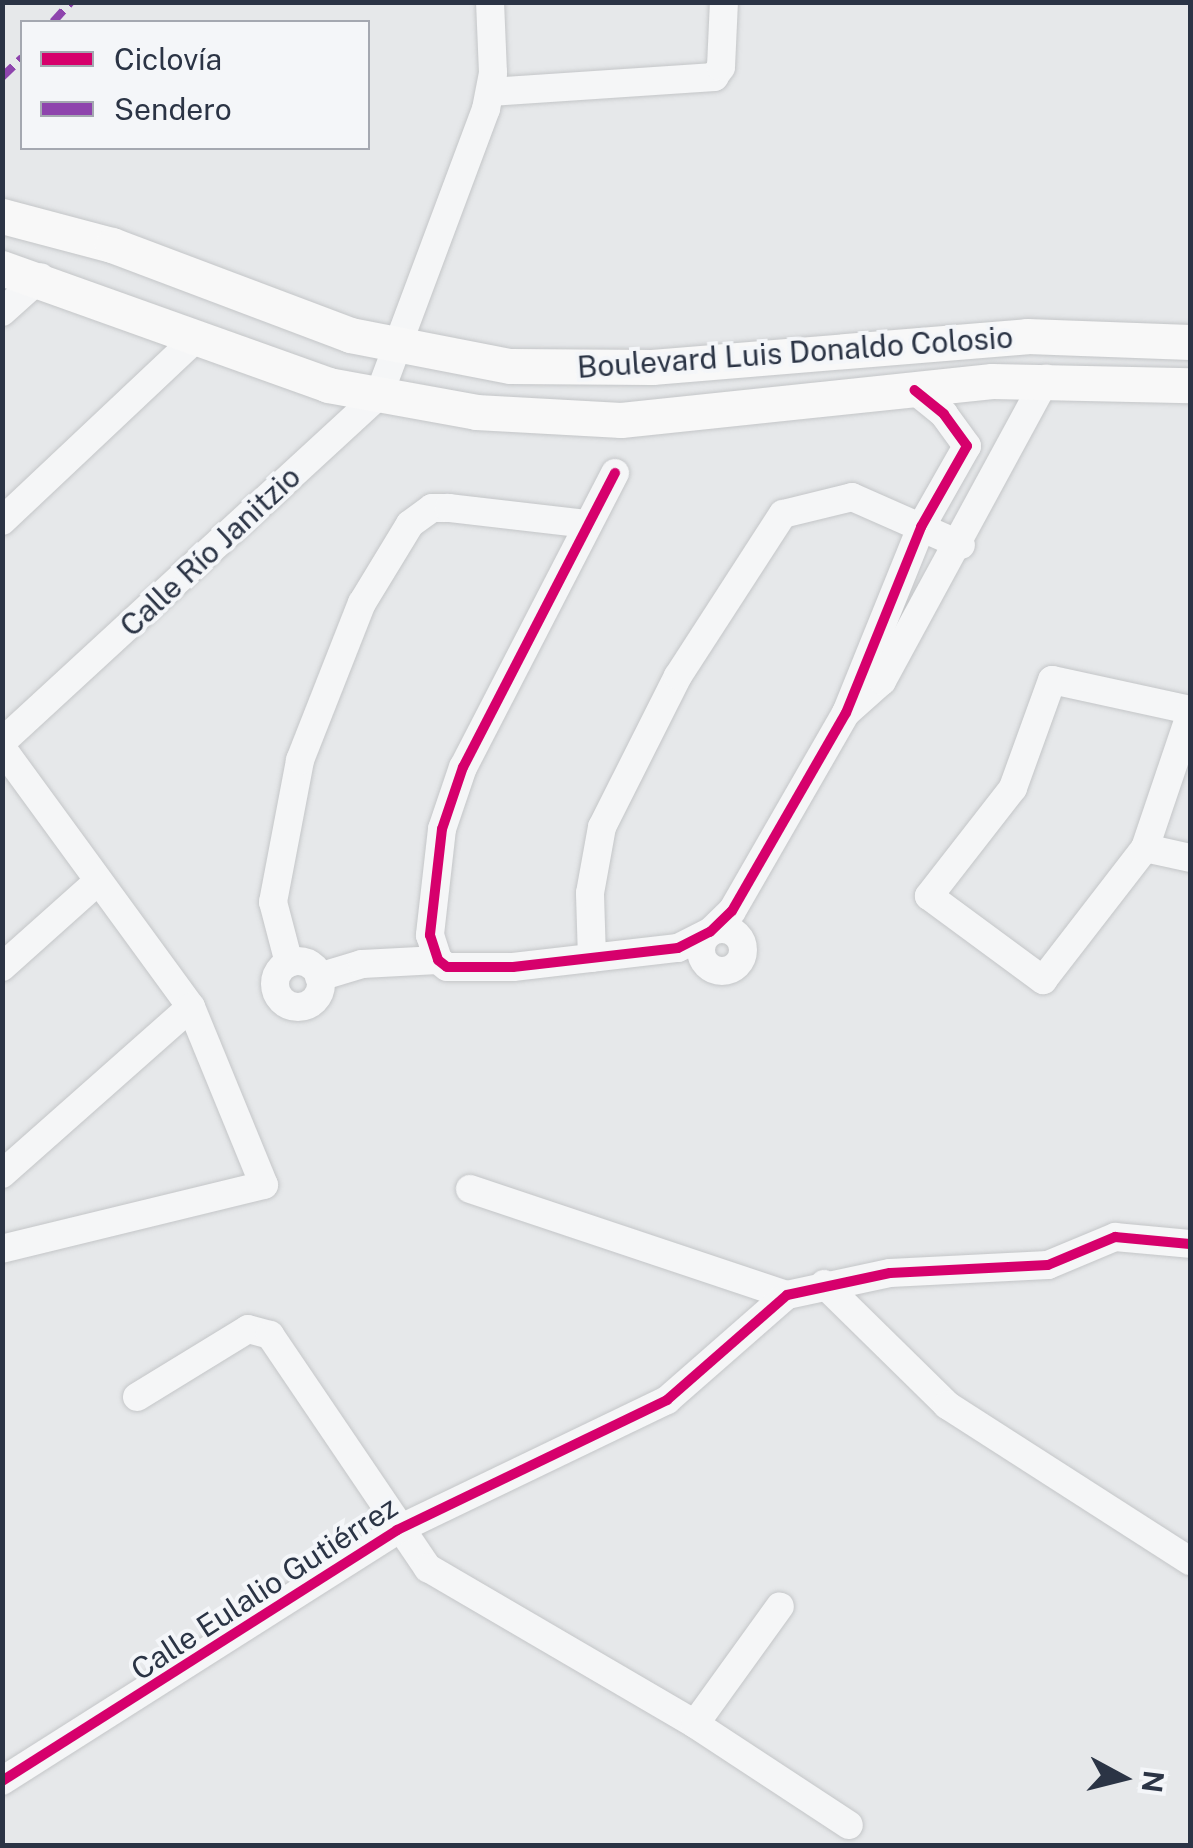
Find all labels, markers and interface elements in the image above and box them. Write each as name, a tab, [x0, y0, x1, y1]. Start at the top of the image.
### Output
legend	[20, 20, 370, 150]
text: Ciclovía	[114, 41, 222, 77]
text: Sendero	[114, 91, 232, 127]
street label: Boulevard Luis Donaldo Colosio	[576, 319, 1014, 385]
street label: Calle Río Janitzio	[112, 458, 308, 644]
street label: Calle Eulalio Gutiérrez	[124, 1488, 404, 1688]
north arrow	[1073, 1728, 1173, 1828]
text: N	[1136, 1769, 1171, 1795]

